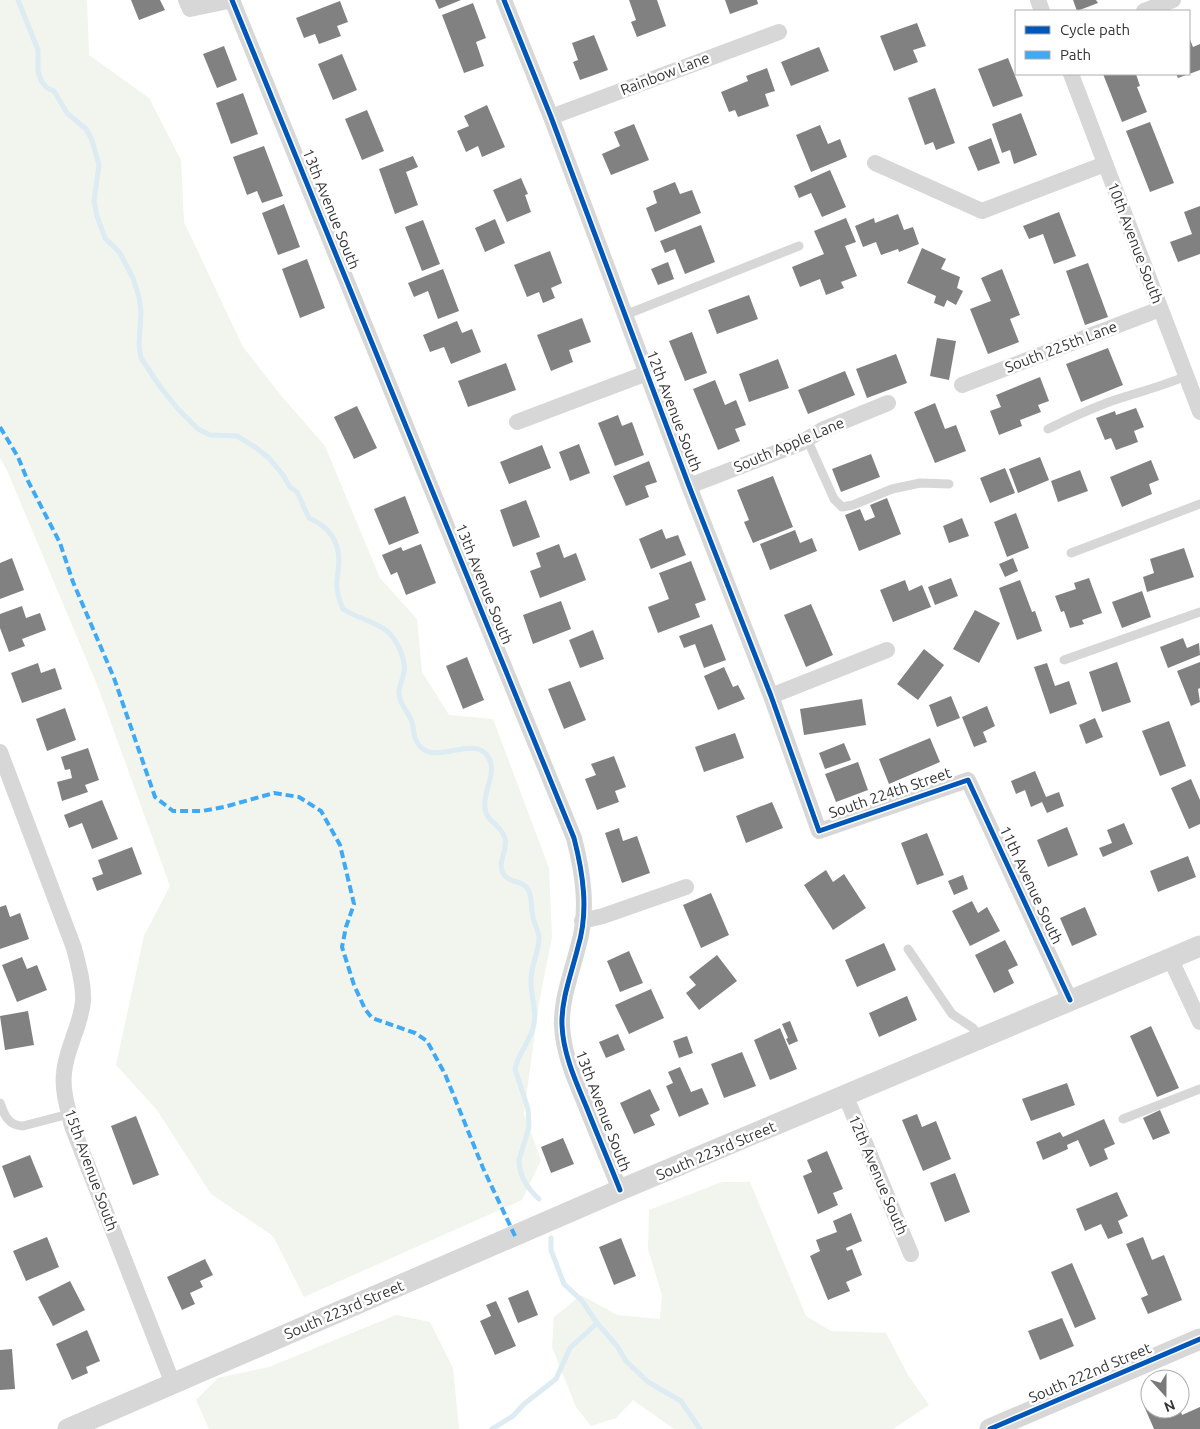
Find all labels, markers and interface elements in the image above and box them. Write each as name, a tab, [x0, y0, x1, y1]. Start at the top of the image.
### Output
legend	[1015, 10, 1190, 75]
text: Cycle path	[1060, 21, 1130, 38]
text: Path	[1060, 46, 1091, 63]
street label: Rainbow Lane	[618, 49, 712, 98]
street label: 13th Avenue South	[300, 146, 363, 272]
street label: 10th Avenue South	[1105, 180, 1166, 306]
street label: South 225th Lane	[1002, 317, 1119, 376]
street label: 12th Avenue South	[644, 348, 705, 474]
street label: South Apple Lane	[731, 414, 847, 475]
street label: 13th Avenue South	[453, 521, 516, 647]
street label: South 224th Street	[826, 764, 953, 821]
street label: 11th Avenue South	[997, 823, 1066, 947]
street label: 13th Avenue South	[573, 1048, 634, 1174]
street label: 15th Avenue South	[62, 1107, 121, 1233]
street label: 12th Avenue South	[846, 1112, 911, 1237]
street label: South 223rd Street	[653, 1118, 778, 1183]
street label: South 223rd Street	[281, 1277, 406, 1342]
street label: South 222nd Street	[1026, 1339, 1154, 1406]
north arrow	[1140, 1369, 1190, 1419]
text: N	[1162, 1397, 1177, 1415]

